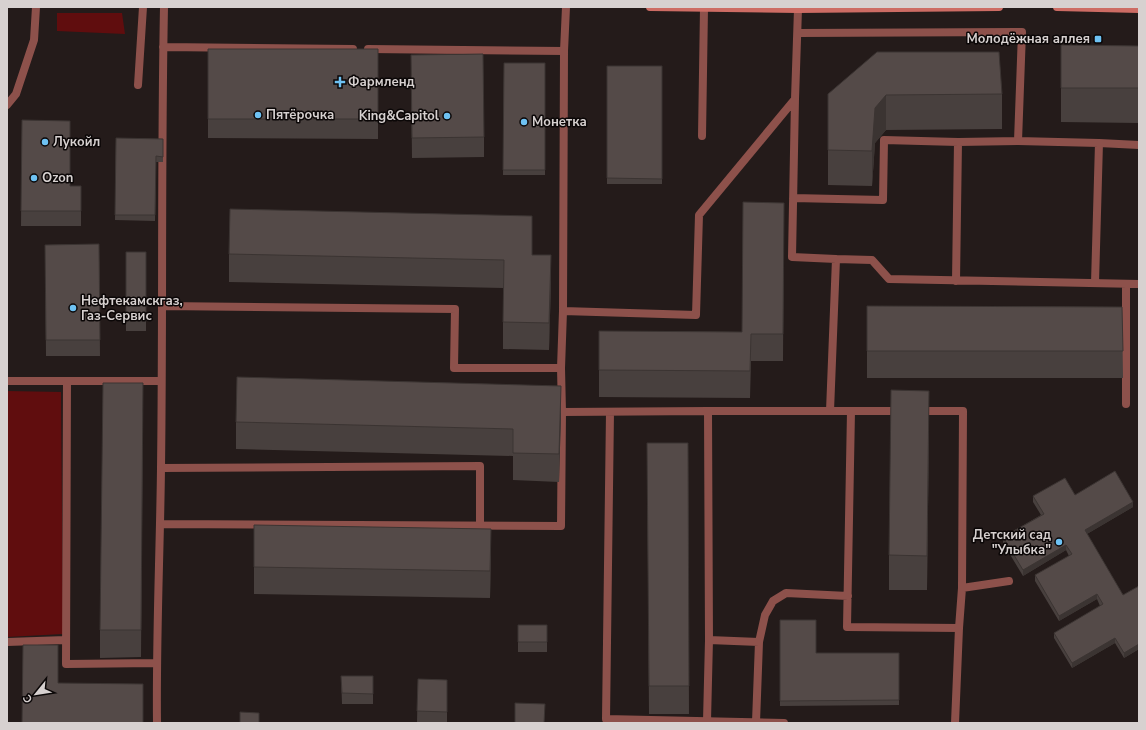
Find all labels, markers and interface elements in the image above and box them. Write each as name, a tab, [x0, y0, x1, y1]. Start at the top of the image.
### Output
place label: Молодёжная аллея	[966, 30, 1090, 48]
marker: Молодёжная аллея	[1093, 34, 1103, 44]
place label: Фармленд	[348, 73, 415, 91]
marker: Фармленд	[335, 77, 345, 87]
place label: Пятёрочка	[266, 106, 334, 124]
place label: King&Capitol	[359, 107, 440, 125]
marker: Пятёрочка	[253, 110, 263, 120]
marker: King&Capitol	[442, 111, 452, 121]
place label: Монетка	[532, 113, 587, 131]
marker: Монетка	[519, 117, 529, 127]
place label: Лукойл	[53, 133, 100, 151]
marker: Лукойл	[40, 137, 50, 147]
place label: Ozon	[42, 169, 73, 187]
marker: Ozon	[29, 173, 39, 183]
place label: Нефтекамскгаз, Газ-Сервис	[81, 292, 183, 325]
marker: Нефтекамскгаз, Газ-Сервис	[68, 303, 78, 313]
place label: Детский сад "Улыбка"	[973, 526, 1051, 559]
marker: Детский сад "Улыбка"	[1054, 537, 1064, 547]
north arrow	[16, 674, 56, 714]
text: С	[19, 691, 36, 706]

